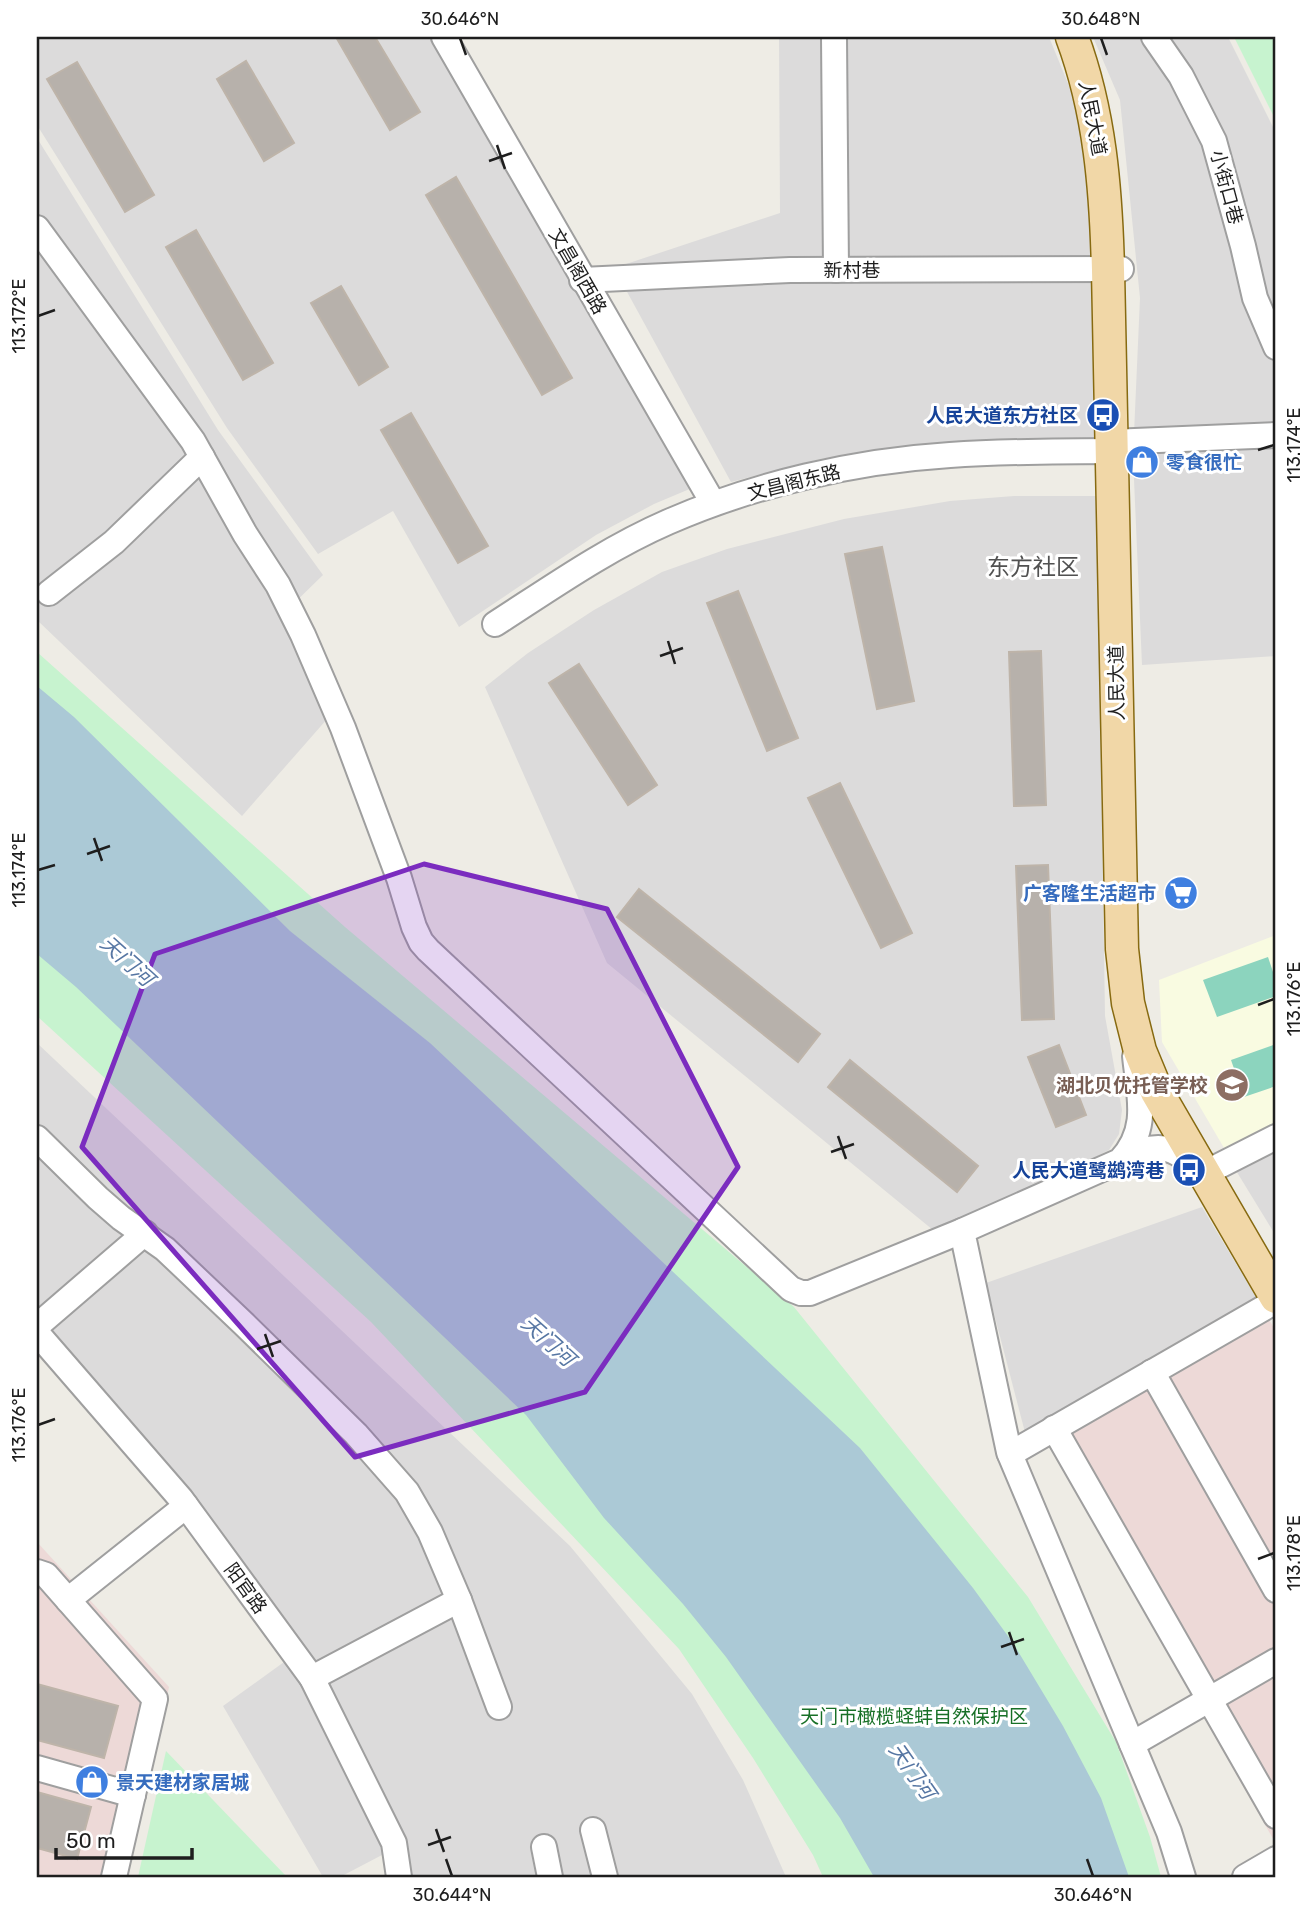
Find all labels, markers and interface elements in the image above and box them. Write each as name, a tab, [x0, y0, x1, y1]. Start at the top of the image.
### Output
text: 30.646°N	[421, 8, 499, 30]
text: 30.648°N	[1061, 8, 1141, 30]
street label: 人民大道	[1074, 79, 1111, 158]
street label: 小街口巷	[1206, 147, 1247, 227]
street label: 文昌阁西路	[544, 224, 611, 318]
street label: 新村巷	[823, 259, 881, 282]
text: 113.172°E	[8, 279, 30, 353]
bus stop icon: 人民大道东方社区	[1084, 396, 1122, 434]
place label: 人民大道东方社区	[926, 404, 1078, 427]
text: 113.174°E	[1283, 408, 1305, 482]
shop icon: 零食很忙	[1123, 443, 1161, 481]
place label: 零食很忙	[1166, 451, 1242, 474]
street label: 文昌阁东路	[745, 460, 843, 505]
district label: 东方社区	[987, 553, 1079, 581]
street label: 人民大道	[1104, 645, 1129, 721]
text: 113.174°E	[8, 833, 30, 907]
supermarket icon: 广客隆生活超市	[1162, 874, 1200, 912]
place label: 广客隆生活超市	[1023, 882, 1156, 905]
water label: 天门河	[96, 930, 162, 994]
text: 113.176°E	[1283, 962, 1305, 1036]
school or university icon: 湖北贝优托管学校	[1213, 1066, 1251, 1104]
place label: 湖北贝优托管学校	[1056, 1074, 1208, 1097]
bus stop icon: 人民大道鹭鹚湾巷	[1170, 1151, 1208, 1189]
place label: 人民大道鹭鹚湾巷	[1012, 1159, 1165, 1182]
water label: 天门河	[517, 1310, 583, 1374]
text: 113.176°E	[8, 1388, 30, 1462]
text: 113.178°E	[1283, 1515, 1305, 1591]
street label: 阳官路	[220, 1558, 272, 1618]
park label: 天门市橄榄蛏蚌自然保护区	[800, 1705, 1028, 1728]
water label: 天门河	[884, 1738, 943, 1807]
shop icon: 景天建材家居城	[73, 1763, 111, 1801]
place label: 景天建材家居城	[116, 1771, 249, 1794]
scale bar	[56, 1816, 192, 1860]
text: 50 m	[66, 1828, 116, 1853]
text: 30.644°N	[412, 1884, 492, 1906]
text: 30.646°N	[1054, 1884, 1132, 1906]

